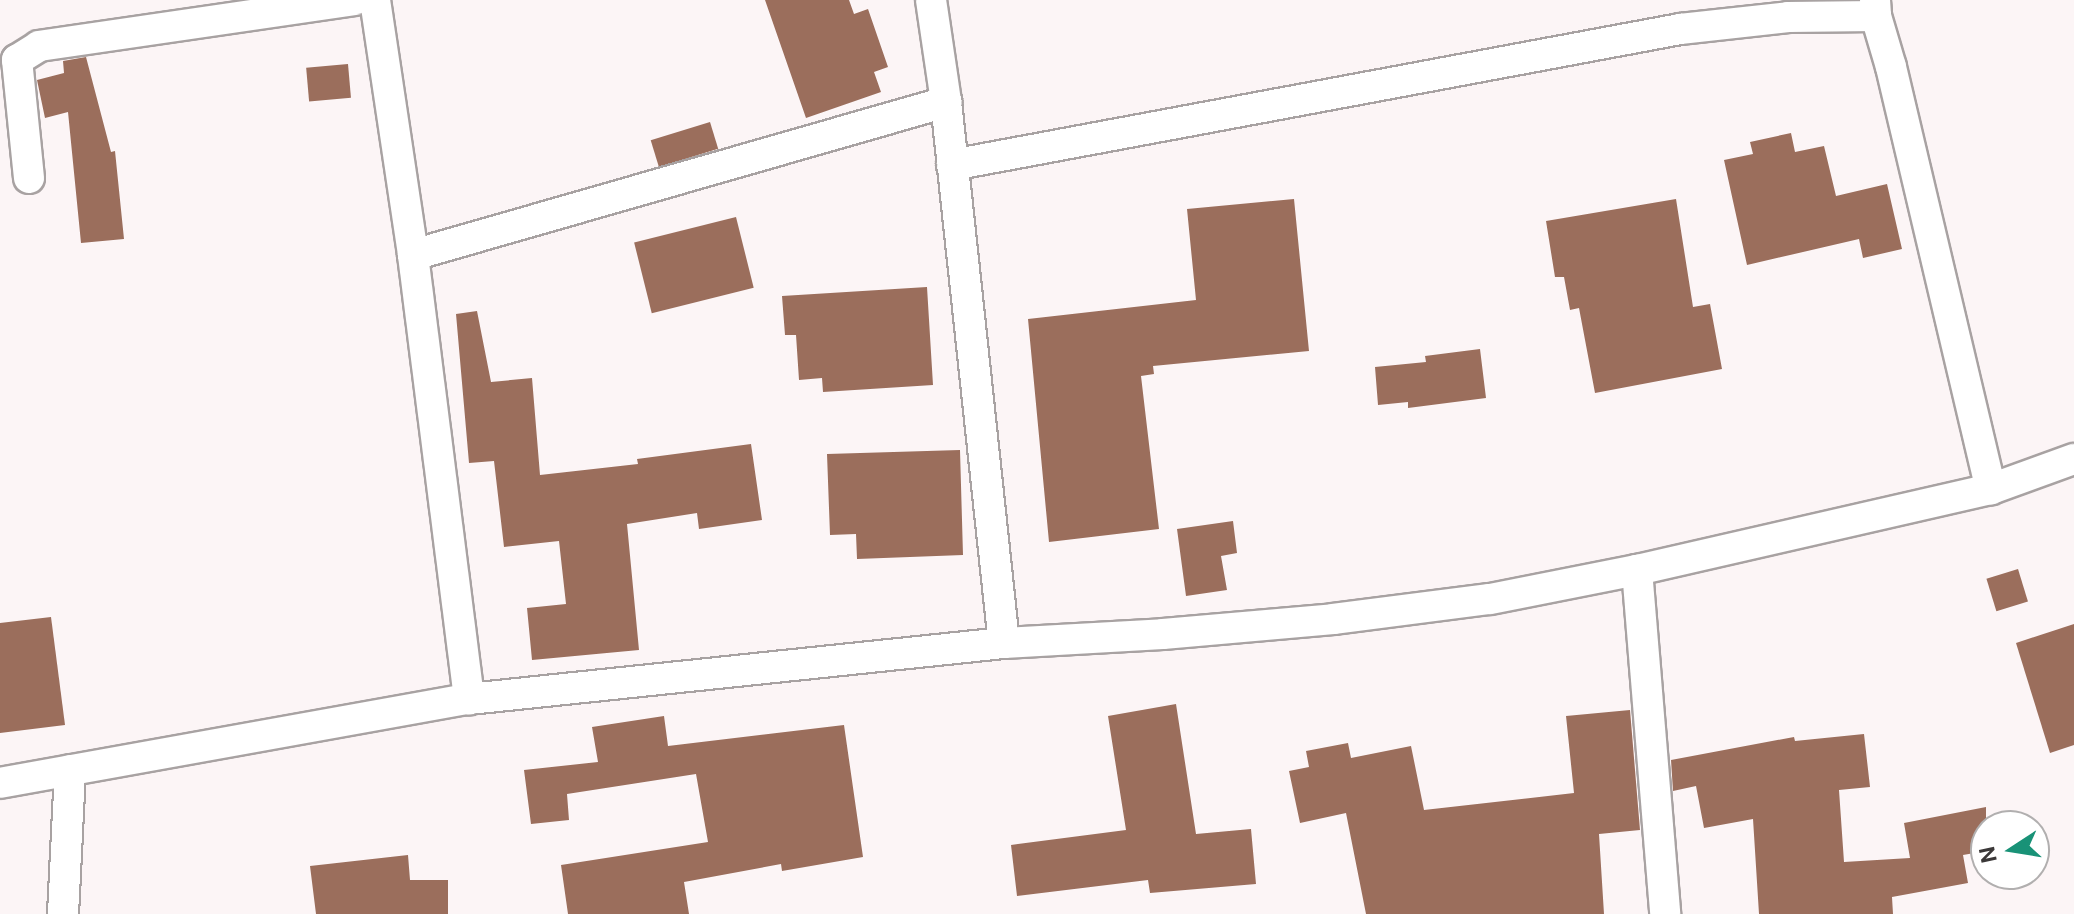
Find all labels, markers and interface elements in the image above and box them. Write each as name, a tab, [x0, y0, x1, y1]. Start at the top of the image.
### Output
north arrow	[1970, 810, 2050, 890]
text: N	[1972, 844, 2004, 866]

